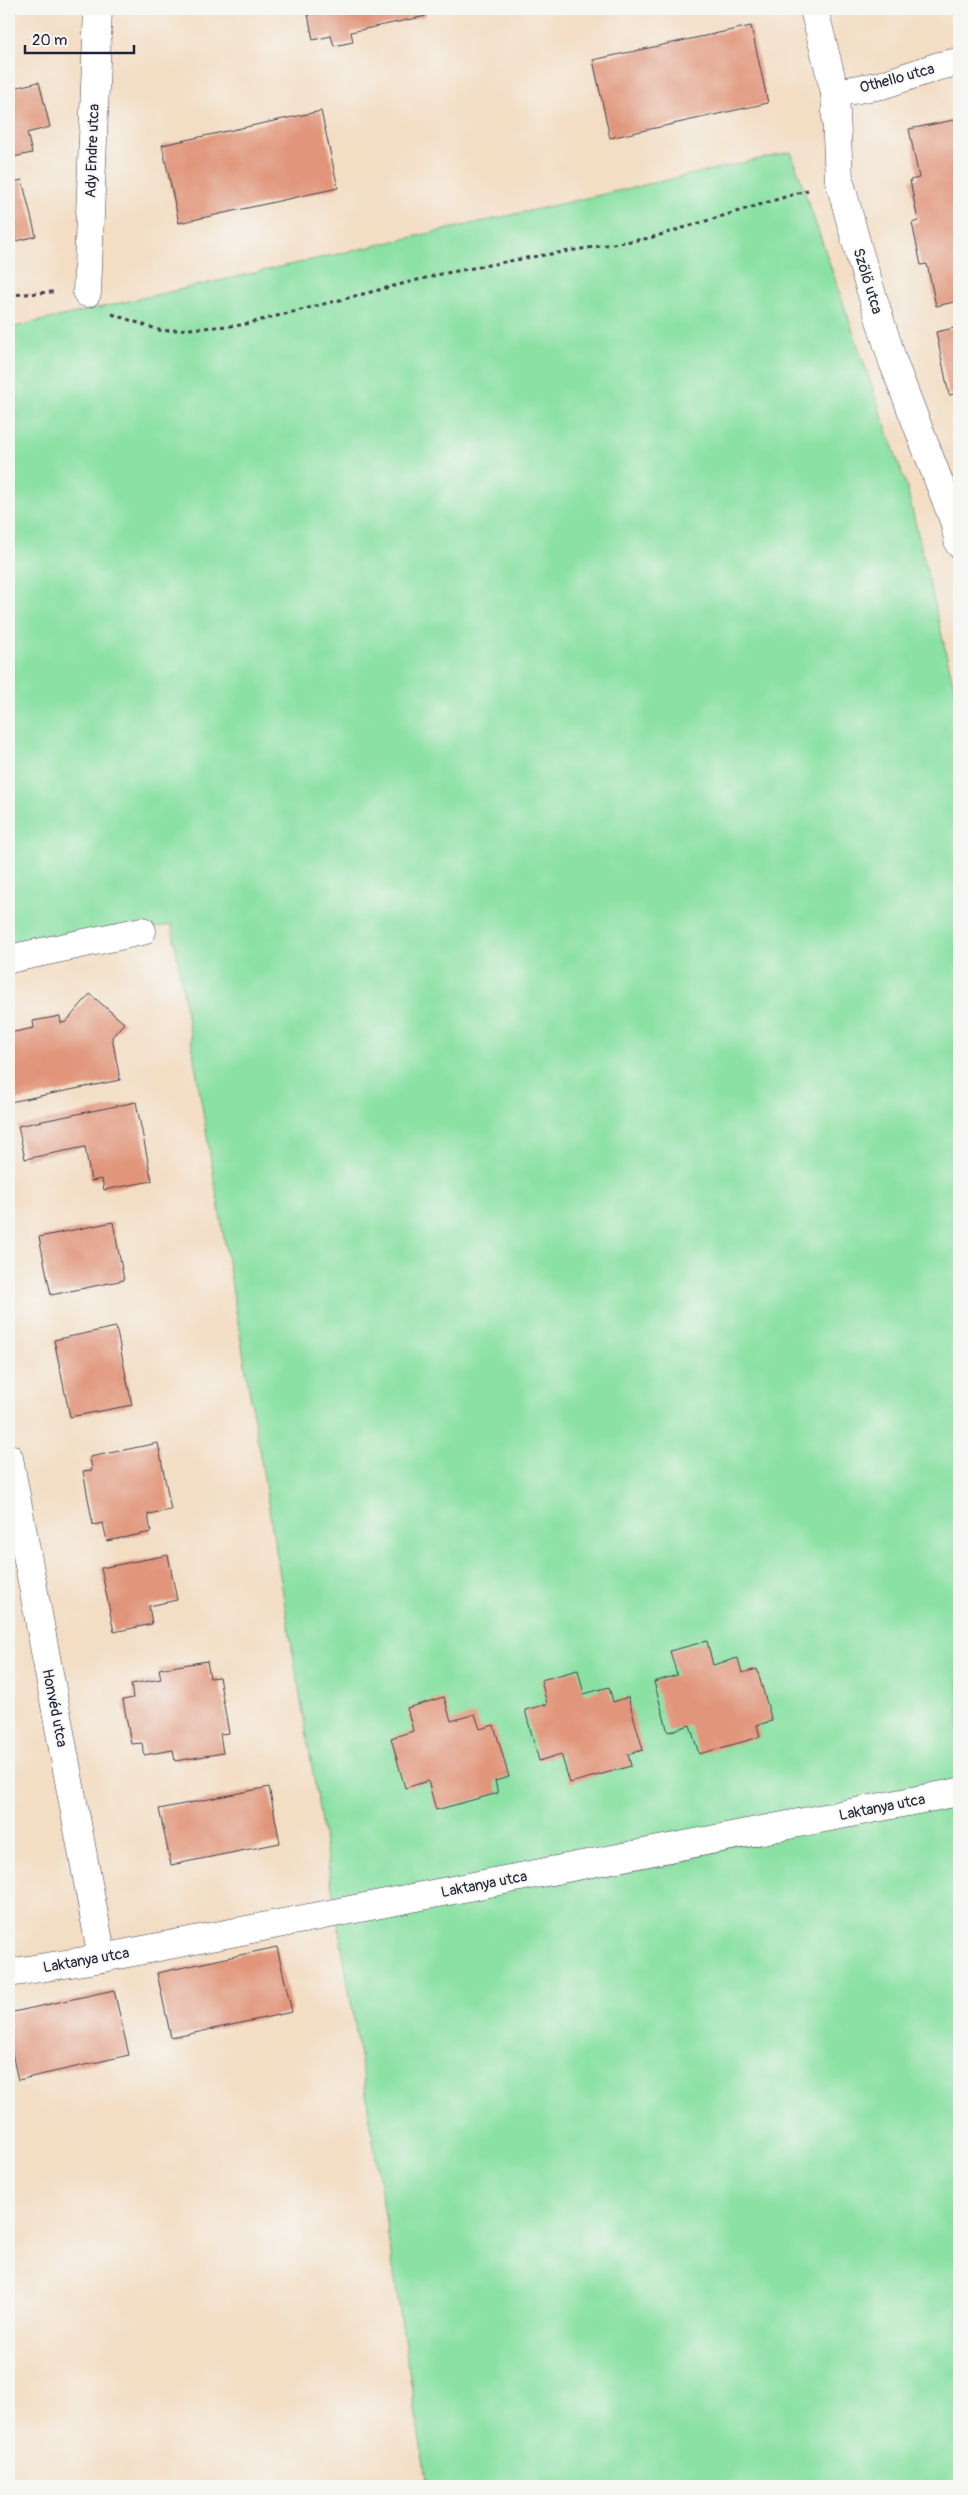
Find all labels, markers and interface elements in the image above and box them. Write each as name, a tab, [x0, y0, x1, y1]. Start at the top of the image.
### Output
scale bar	[25, 22, 134, 54]
text: 20 m	[32, 31, 67, 50]
street label: Othello utca	[858, 59, 937, 98]
street label: Ady Endre utca	[81, 104, 104, 198]
street label: Szőlő utca	[848, 246, 887, 316]
street label: Honvéd utca	[38, 1667, 71, 1749]
street label: Laktanya utca	[837, 1790, 927, 1825]
street label: Laktanya utca	[439, 1867, 529, 1902]
street label: Laktanya utca	[41, 1944, 131, 1977]

